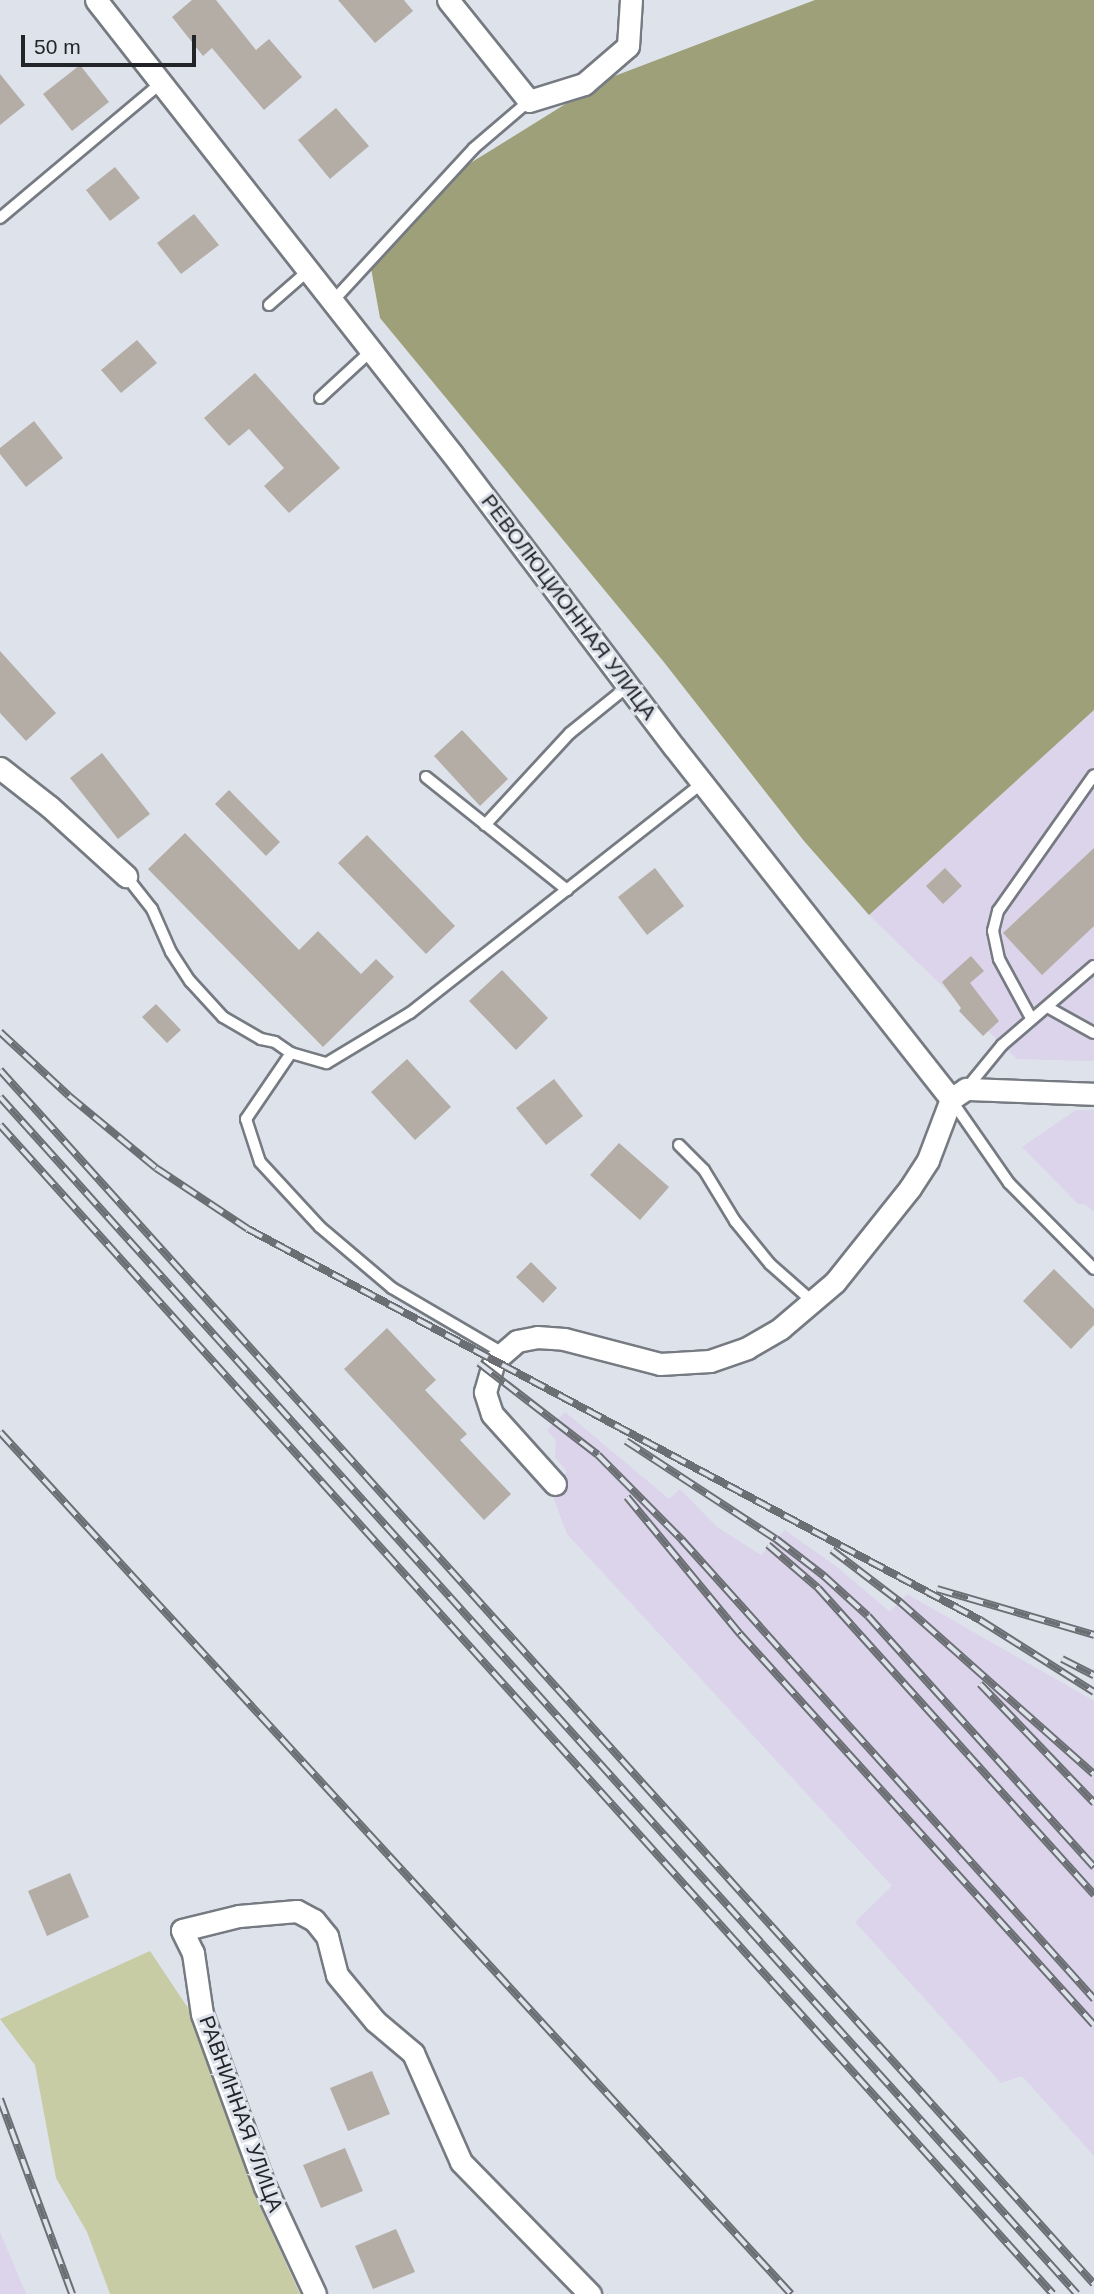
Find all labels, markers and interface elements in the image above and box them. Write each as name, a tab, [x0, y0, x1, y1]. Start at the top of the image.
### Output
scale bar	[24, 21, 200, 65]
text: 50 m	[34, 35, 81, 58]
street label: РЕВОЛЮЦИОННАЯ УЛИЦА	[476, 489, 662, 725]
street label: РАВНИННАЯ УЛИЦА	[194, 2012, 288, 2216]

